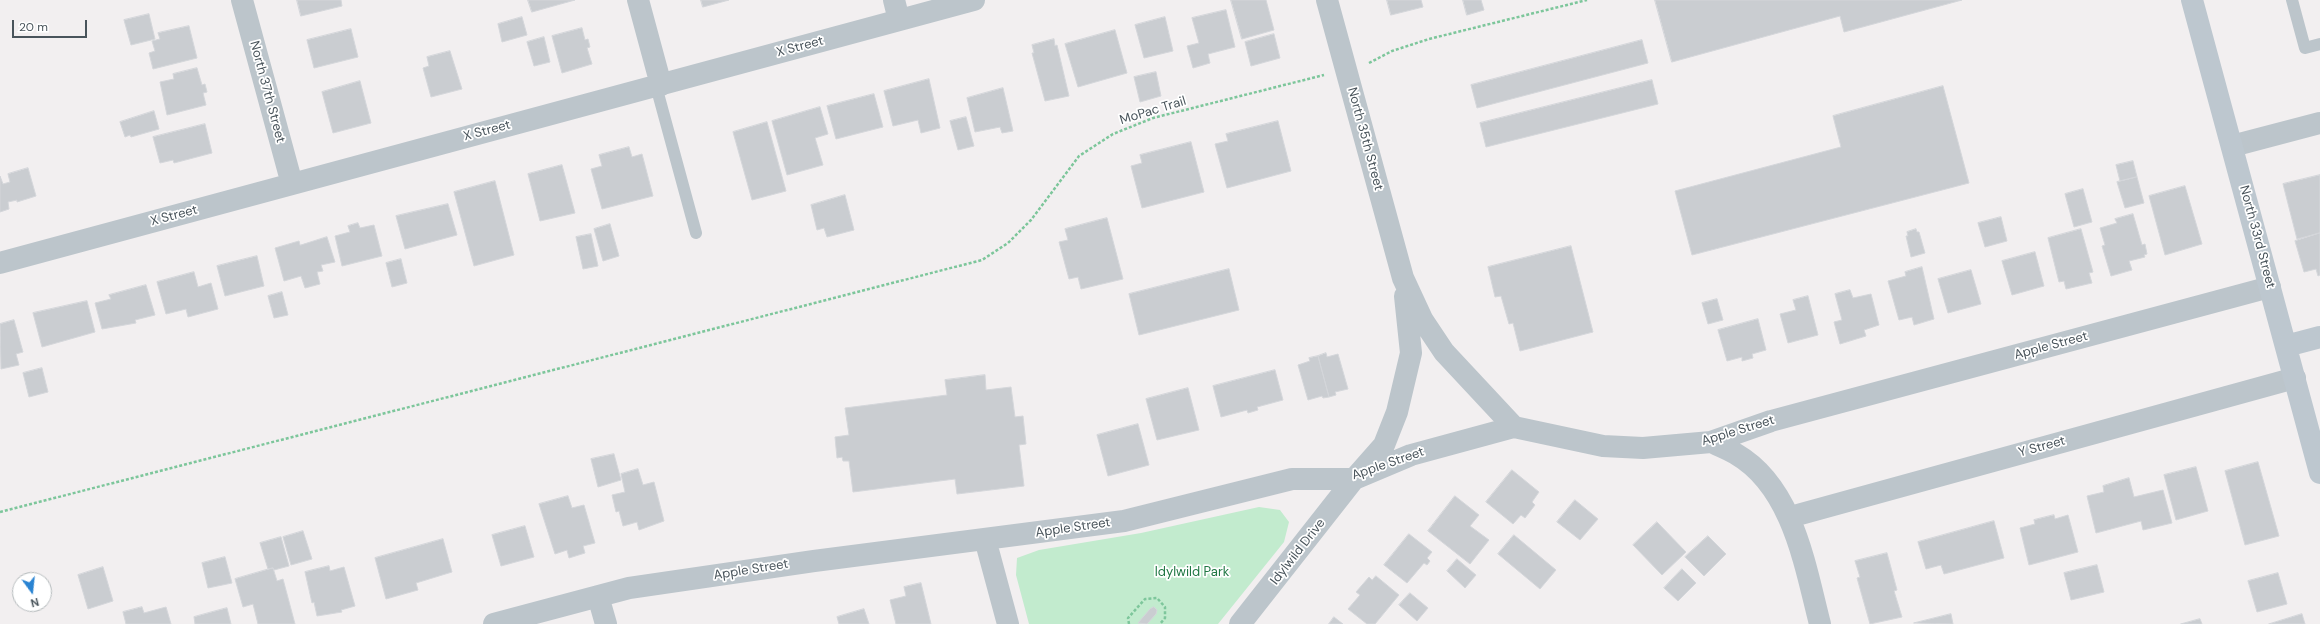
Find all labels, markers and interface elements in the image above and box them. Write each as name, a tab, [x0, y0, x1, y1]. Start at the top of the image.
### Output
scale bar	[14, 12, 89, 38]
text: 20 m	[19, 19, 48, 35]
street label: X Street	[775, 33, 825, 61]
street label: North 37th Street	[246, 39, 288, 145]
street label: North 35th Street	[1344, 86, 1386, 192]
street label: MoPac Trail	[1118, 94, 1188, 128]
street label: X Street	[462, 117, 512, 145]
street label: North 33rd Street	[2236, 184, 2278, 290]
street label: X Street	[149, 202, 199, 230]
street label: Apple Street	[2013, 329, 2089, 363]
street label: Apple Street	[1700, 413, 1776, 449]
street label: Y Street	[2017, 433, 2067, 461]
street label: Apple Street	[1350, 444, 1426, 484]
street label: Apple Street	[1035, 515, 1111, 541]
street label: Idylwild Drive	[1267, 516, 1329, 588]
street label: Apple Street	[712, 556, 790, 584]
park label: Idylwild Park	[1155, 565, 1229, 581]
north arrow	[12, 572, 52, 612]
text: N	[29, 595, 41, 610]

